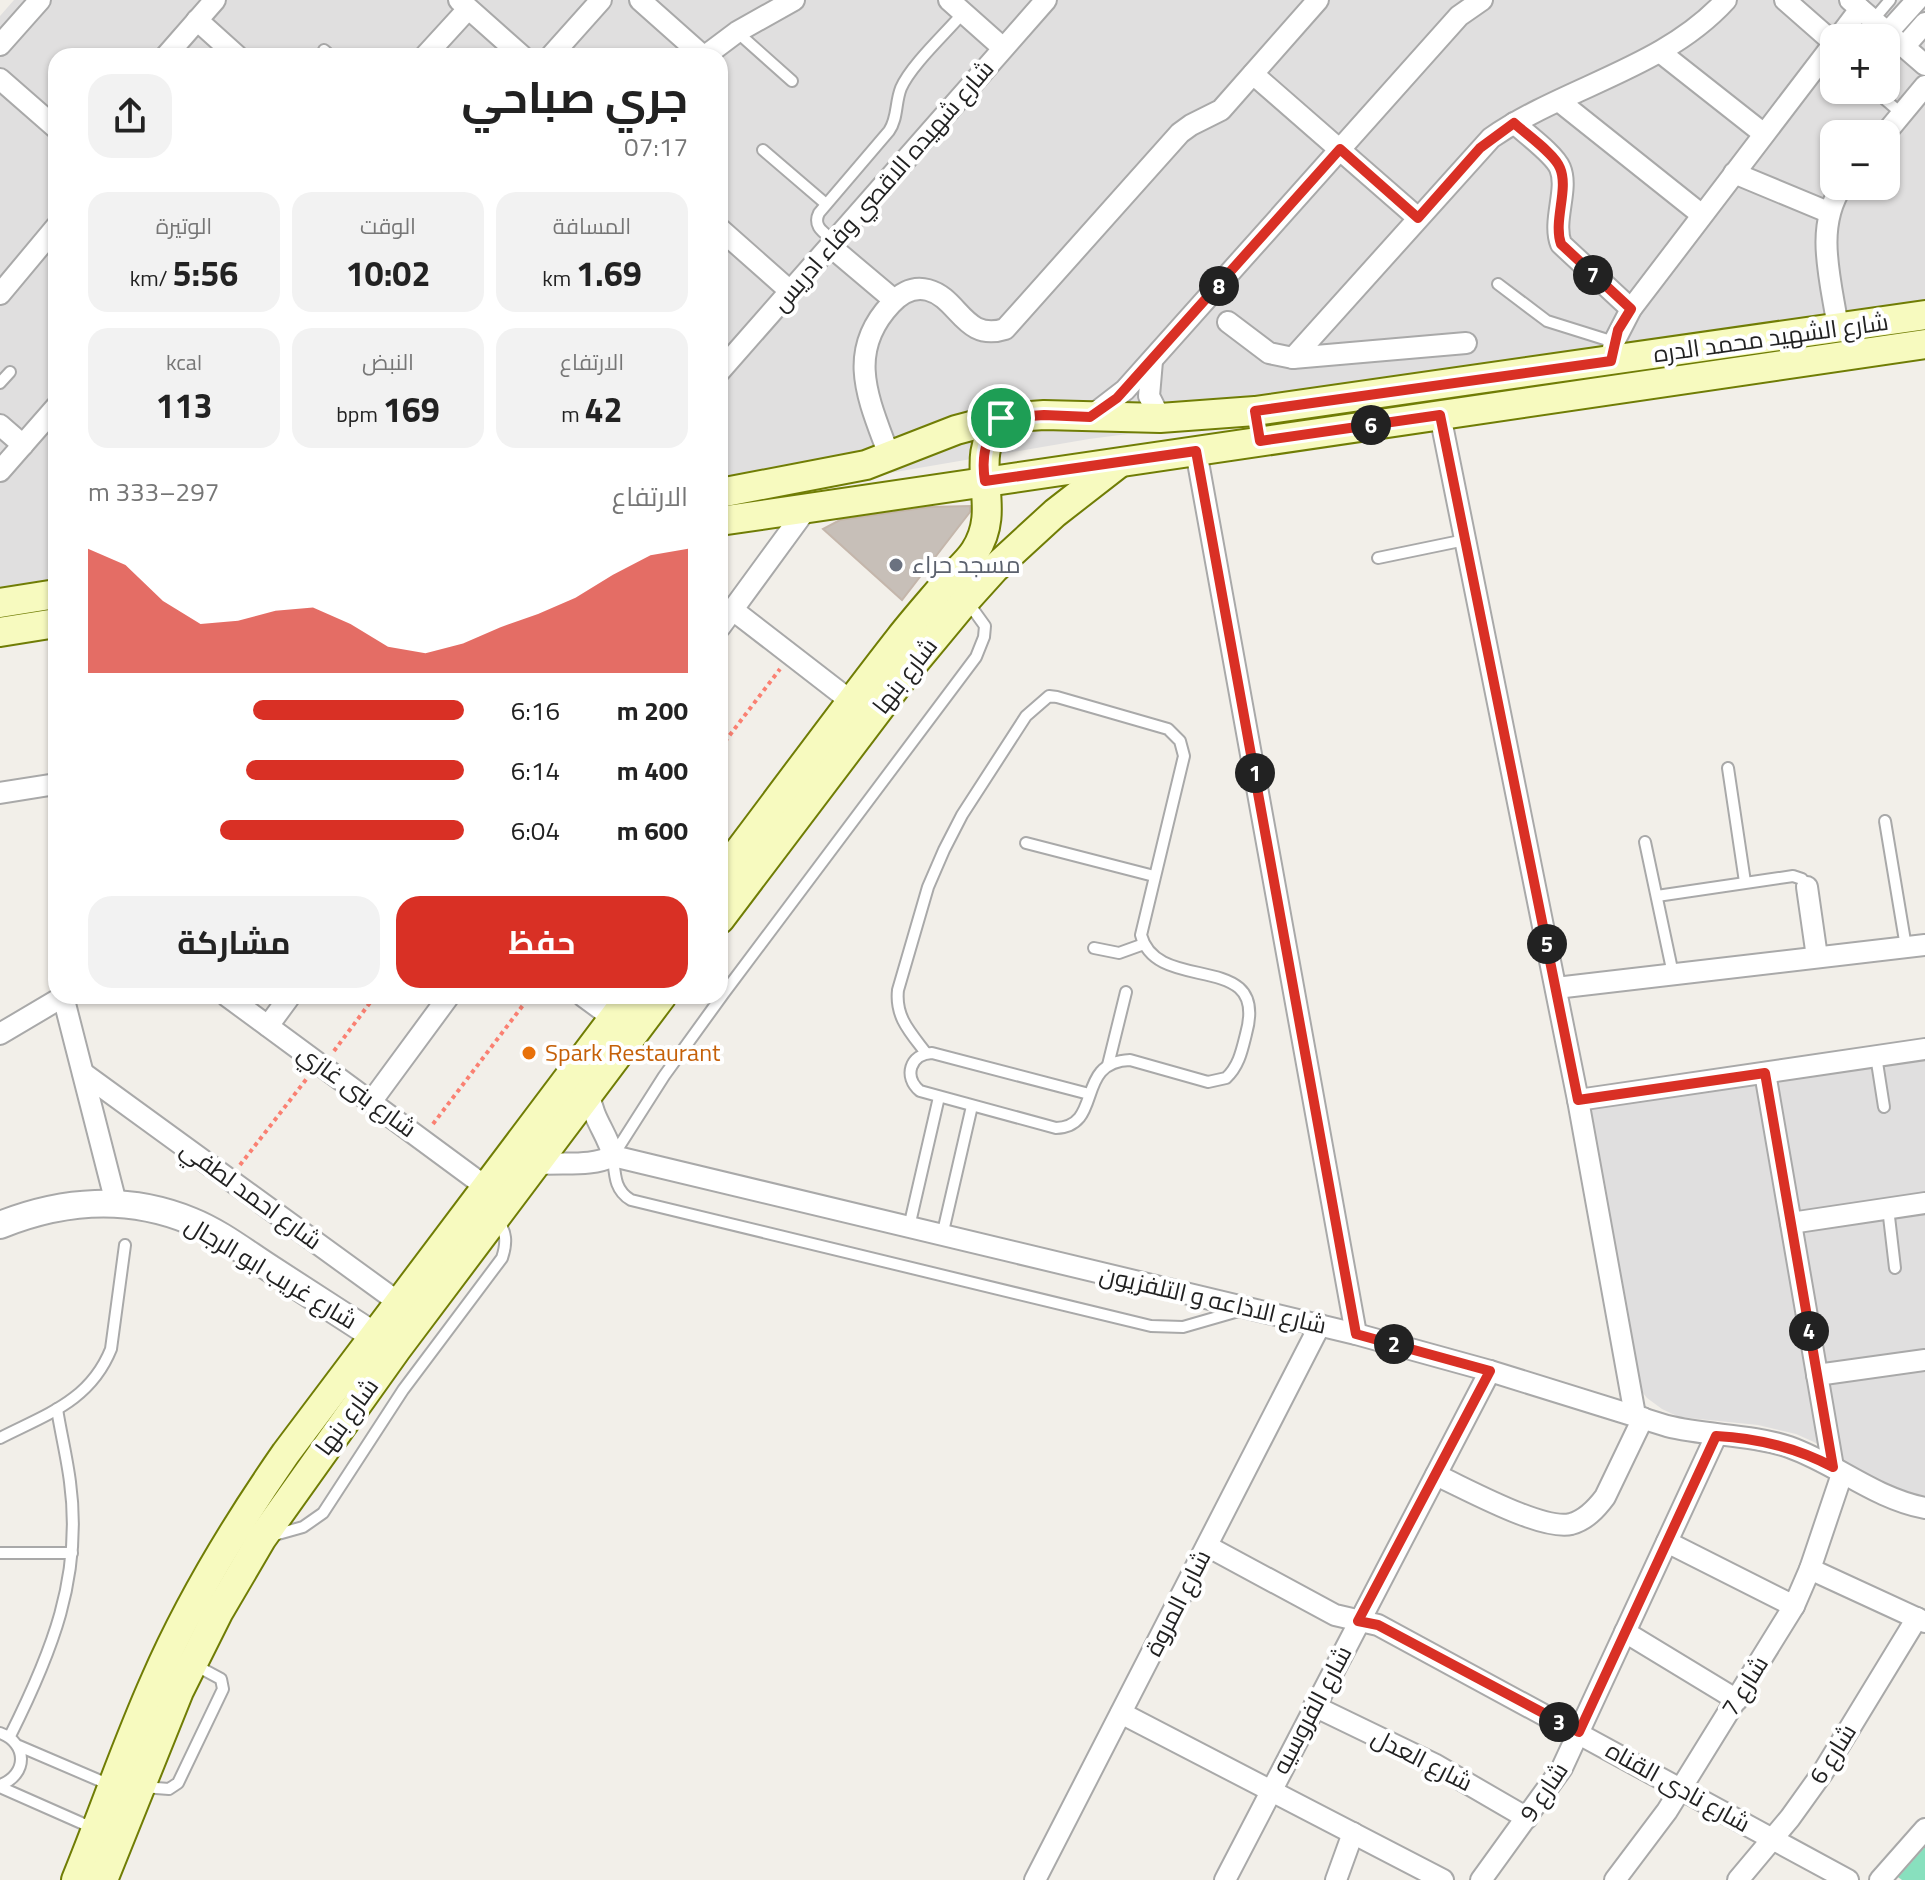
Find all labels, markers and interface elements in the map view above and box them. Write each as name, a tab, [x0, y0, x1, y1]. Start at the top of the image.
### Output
map controls	[1820, 24, 1900, 200]
button: +	[1820, 24, 1900, 104]
street label: شارع شهيده الاقصي وفاء ادريس	[763, 52, 1003, 320]
text: جري صباحي	[461, 63, 688, 130]
button: share	[88, 74, 172, 158]
button: −	[1820, 120, 1900, 200]
text: 07:17	[624, 127, 688, 166]
text: الوتيرة	[156, 209, 212, 243]
text: الوقت	[360, 209, 416, 243]
text: المسافة	[553, 209, 631, 243]
text: 5:56	[173, 247, 238, 299]
text: 10:02	[346, 247, 430, 299]
text: 1.69	[576, 247, 642, 299]
pin: 7	[1573, 255, 1613, 295]
text: 7	[1587, 258, 1599, 292]
text: /km	[130, 261, 173, 295]
text: km	[542, 261, 576, 295]
pin: 8	[1199, 266, 1239, 306]
text: 8	[1213, 269, 1225, 303]
street label: شارع الشهيد محمد الدره	[1651, 303, 1891, 371]
text: kcal	[166, 345, 202, 379]
text: النبض	[362, 345, 414, 379]
text: الارتفاع	[560, 345, 624, 379]
text: 113	[155, 379, 213, 431]
text: 169	[383, 383, 440, 435]
text: 42	[585, 383, 623, 435]
pin	[967, 384, 1035, 452]
icon: arrive	[979, 396, 1023, 440]
text: bpm	[336, 397, 383, 431]
text: m	[561, 397, 585, 431]
pin: 6	[1351, 405, 1391, 445]
text: 6	[1365, 408, 1377, 442]
text: 297–333 m	[88, 472, 219, 511]
text: الارتفاع	[612, 477, 688, 516]
place label: مسجد حراء	[912, 546, 1021, 582]
marker: مسجد حراء	[887, 556, 905, 574]
street label: شارع بنها	[863, 630, 946, 721]
text: 6:16	[511, 691, 560, 730]
text: 200 m	[617, 691, 688, 730]
text: 6:14	[511, 751, 560, 790]
text: 400 m	[617, 751, 688, 790]
pin: 1	[1235, 753, 1275, 793]
text: 1	[1249, 756, 1261, 790]
text: 6:04	[511, 811, 560, 850]
text: 600 m	[617, 811, 688, 850]
button: مشاركة	[88, 896, 380, 988]
button: حفظ	[396, 896, 688, 988]
pin: 5	[1527, 924, 1567, 964]
text: 5	[1541, 927, 1553, 961]
place label: Spark Restaurant	[545, 1034, 721, 1070]
street label: شارع بنى غازي	[290, 1035, 424, 1146]
marker: Spark Restaurant	[520, 1044, 538, 1062]
street label: شارع احمد لطفي	[172, 1131, 330, 1259]
street label: شارع غريب ابو الرجال	[179, 1206, 364, 1338]
street label: شارع الاذاعه و التلفزيون	[1096, 1255, 1330, 1343]
pin: 4	[1789, 1311, 1829, 1351]
text: 4	[1803, 1314, 1815, 1348]
pin: 2	[1374, 1324, 1414, 1364]
text: 2	[1388, 1327, 1400, 1361]
street label: شارع بنها	[306, 1370, 387, 1463]
street label: شارع المروة	[1135, 1543, 1219, 1662]
street label: شارع الفروسيه	[1262, 1639, 1360, 1780]
street label: شارع 7	[1712, 1648, 1777, 1723]
pin: 3	[1539, 1702, 1579, 1742]
text: 3	[1553, 1705, 1565, 1739]
street label: شارع 6	[1800, 1716, 1865, 1791]
street label: شارع العدل	[1366, 1718, 1479, 1800]
street label: شارع نادى القناه	[1600, 1732, 1757, 1841]
street label: شارع 9	[1510, 1754, 1576, 1829]

